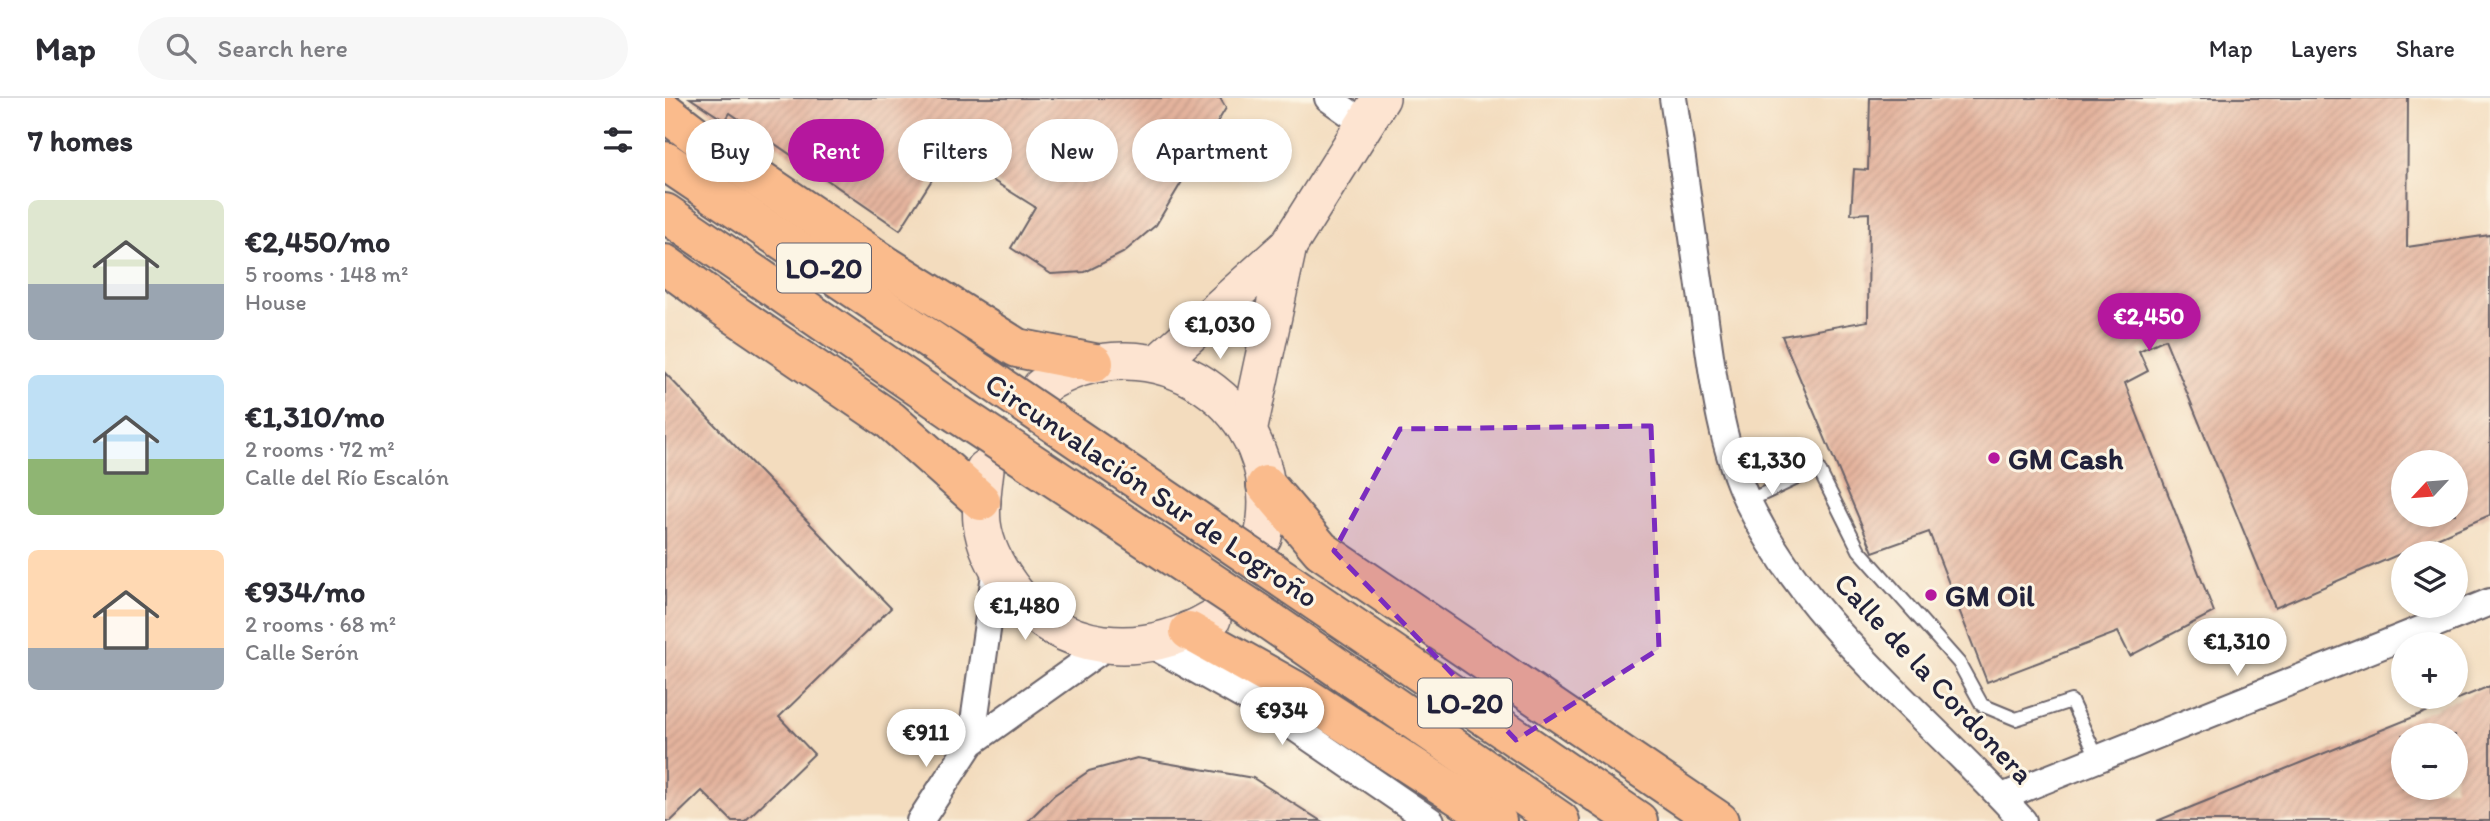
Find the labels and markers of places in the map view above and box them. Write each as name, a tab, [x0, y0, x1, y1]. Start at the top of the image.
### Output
pin: €2,450	[2092, 294, 2206, 353]
pin: €1,030	[1163, 302, 1277, 361]
pin: €1,330	[1715, 438, 1829, 497]
place label: GM Cash	[2008, 440, 2124, 477]
marker: GM Cash	[1986, 450, 2002, 466]
place label: GM Oil	[1945, 577, 2035, 614]
pin: €1,480	[968, 582, 1082, 642]
marker: GM Oil	[1923, 587, 1939, 603]
pin: €1,310	[2180, 618, 2294, 678]
pin: €934	[1241, 688, 1323, 747]
pin: €911	[885, 710, 967, 769]

